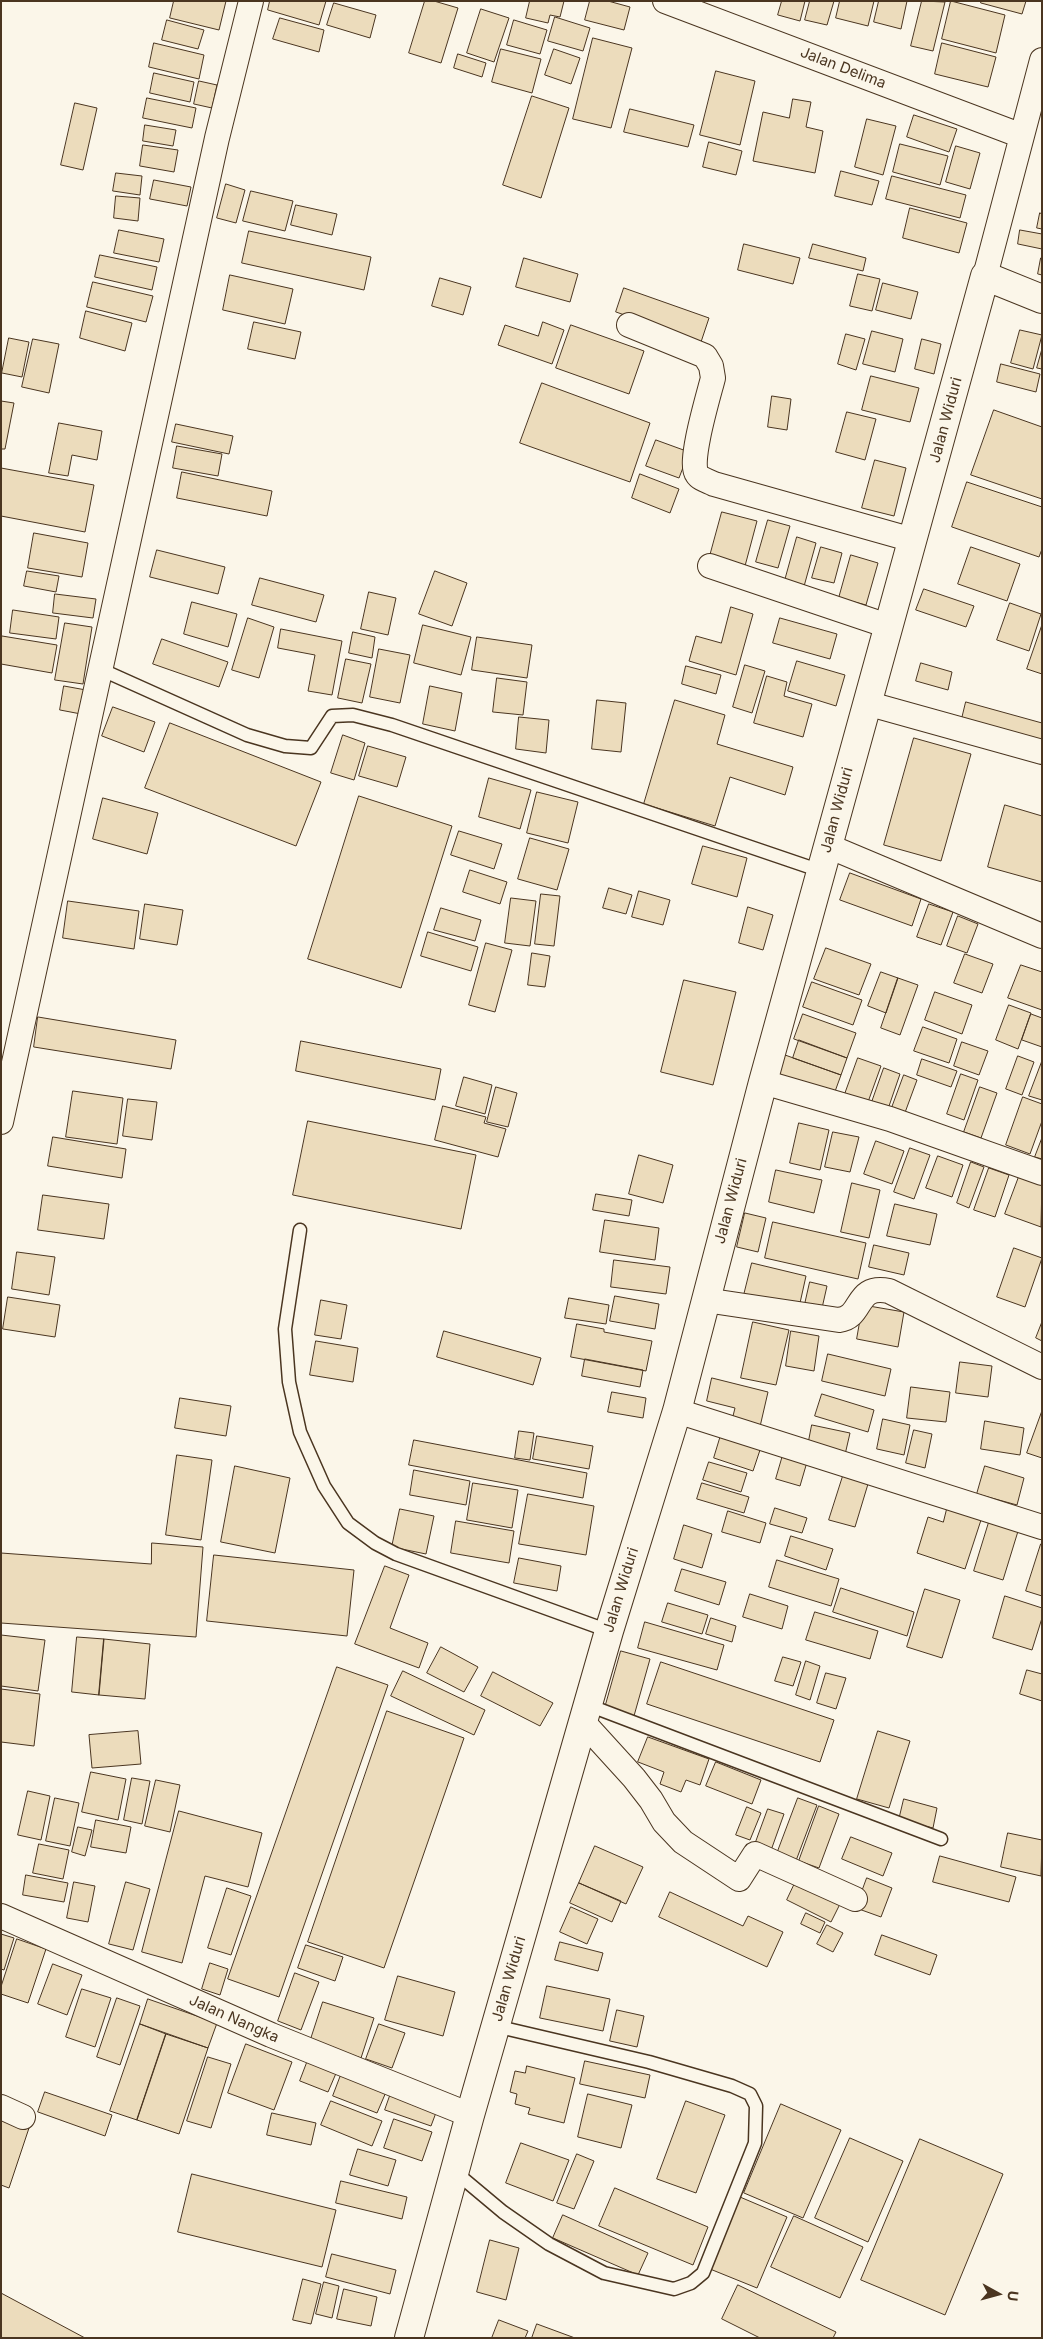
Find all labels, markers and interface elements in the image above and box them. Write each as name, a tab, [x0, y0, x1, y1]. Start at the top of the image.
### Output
street label: Jalan Delima	[798, 43, 888, 93]
street label: Jalan Widuri	[926, 375, 966, 465]
street label: Jalan Widuri	[817, 765, 857, 855]
street label: Jalan Widuri	[711, 1156, 751, 1246]
street label: Jalan Widuri	[600, 1545, 642, 1635]
street label: Jalan Widuri	[488, 1934, 530, 2024]
street label: Jalan Nangka	[186, 1991, 282, 2047]
north arrow	[973, 2269, 1023, 2319]
text: U	[1004, 2290, 1022, 2302]

